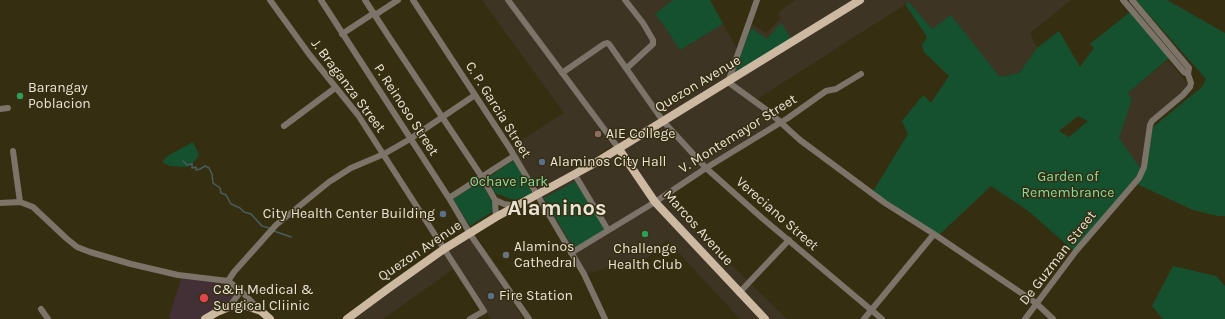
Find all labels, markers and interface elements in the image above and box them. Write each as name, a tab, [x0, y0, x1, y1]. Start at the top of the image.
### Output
street label: J. Braganza Street	[307, 36, 389, 136]
street label: Quezon Avenue	[652, 52, 744, 116]
street label: C. P. Garcia Street	[462, 59, 534, 161]
street label: P. Reinoso Street	[370, 61, 442, 159]
place label: Barangay Poblacion	[28, 80, 91, 112]
marker: Barangay Poblacion	[15, 91, 25, 101]
street label: V. Montemayor Street	[676, 91, 800, 177]
place label: AIE College	[606, 126, 676, 142]
marker: AIE College	[593, 129, 603, 139]
place label: Alaminos City Hall	[550, 154, 666, 170]
marker: Alaminos City Hall	[537, 157, 547, 167]
park label: Garden of Remembrance	[1021, 169, 1115, 202]
park label: Ochave Park	[470, 174, 548, 190]
street label: Vereciano Street	[732, 174, 822, 254]
street label: Marcos Avenue	[660, 187, 736, 269]
district label: Alaminos	[507, 196, 607, 222]
place label: City Health Center Building	[263, 206, 435, 222]
street label: De Guzman Street	[1016, 208, 1100, 308]
marker: City Health Center Building	[438, 209, 448, 219]
street label: Quezon Avenue	[375, 217, 465, 285]
marker: Challenge Health Club	[640, 229, 650, 239]
place label: Alaminos Cathedral	[514, 239, 576, 272]
place label: Challenge Health Club	[608, 241, 682, 274]
marker: Alaminos Cathedral	[501, 250, 511, 260]
place label: C&H Medical & Surgical Cliinic	[213, 282, 314, 314]
place label: Fire Station	[499, 288, 573, 304]
marker: Fire Station	[486, 291, 496, 301]
marker: C&H Medical & Surgical Cliinic	[198, 292, 210, 304]

